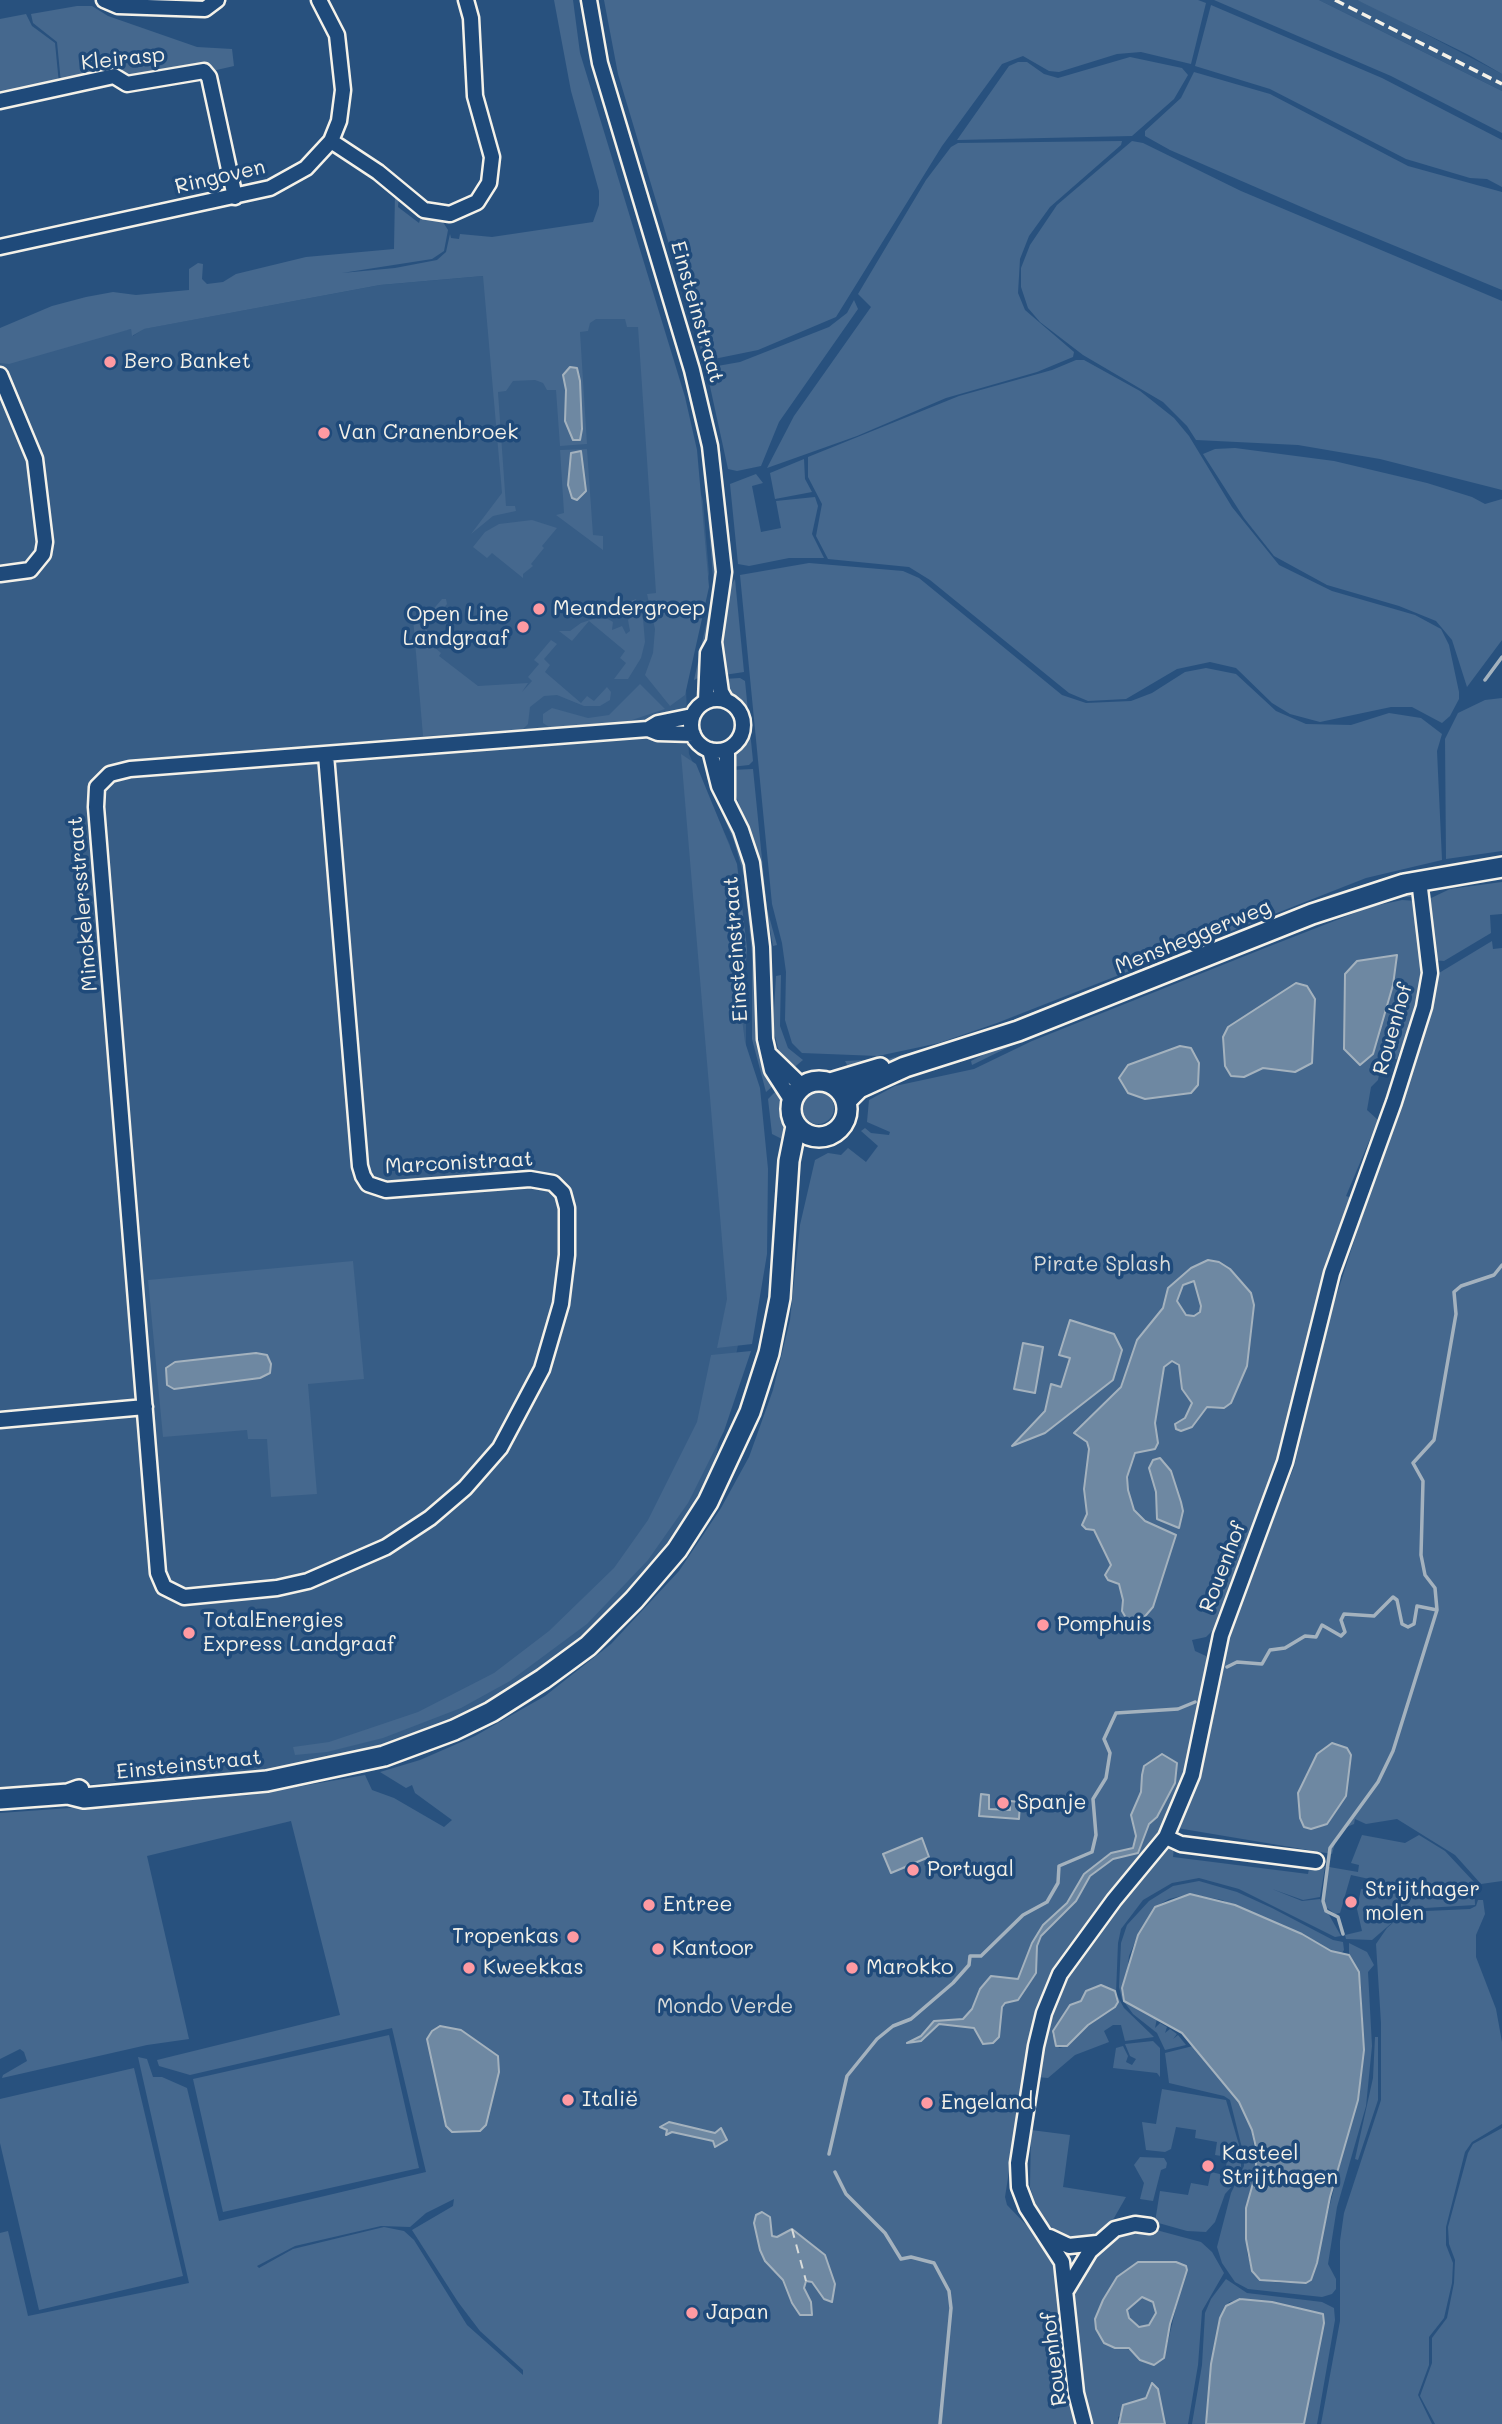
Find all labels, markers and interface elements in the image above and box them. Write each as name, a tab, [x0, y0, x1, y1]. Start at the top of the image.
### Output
street label: Kleirasp	[80, 42, 166, 76]
street label: Ringoven	[172, 154, 268, 200]
street label: Einsteinstraat	[665, 238, 729, 386]
place label: Bero Banket	[124, 349, 251, 375]
marker: Bero Banket	[102, 354, 118, 370]
place label: Van Cranenbroek	[338, 420, 518, 446]
marker: Van Cranenbroek	[316, 425, 332, 441]
place label: Meandergroep	[553, 596, 705, 622]
marker: Meandergroep	[531, 601, 547, 617]
place label: Open Line Landgraaf	[403, 602, 509, 652]
marker: Open Line Landgraaf	[515, 619, 531, 635]
street label: Minckelersstraat	[63, 815, 103, 993]
street label: Einsteinstraat	[718, 875, 754, 1023]
street label: Mensheggerweg	[1111, 894, 1275, 980]
street label: Rouenhof	[1368, 980, 1418, 1078]
street label: Marconistraat	[384, 1147, 534, 1179]
park label: Pirate Splash	[1033, 1252, 1171, 1278]
street label: Rouenhof	[1194, 1518, 1252, 1616]
place label: TotalEnergies Express Landgraaf	[203, 1608, 395, 1658]
place label: Pomphuis	[1057, 1612, 1152, 1638]
marker: Pomphuis	[1035, 1617, 1051, 1633]
marker: TotalEnergies Express Landgraaf	[181, 1625, 197, 1641]
street label: Einsteinstraat	[115, 1745, 263, 1785]
place label: Spanje	[1017, 1790, 1087, 1816]
marker: Spanje	[995, 1795, 1011, 1811]
place label: Portugal	[927, 1857, 1014, 1883]
marker: Portugal	[905, 1862, 921, 1878]
place label: Strijthager molen	[1365, 1877, 1480, 1927]
place label: Entree	[663, 1892, 732, 1918]
marker: Strijthager molen	[1343, 1894, 1359, 1910]
marker: Entree	[641, 1897, 657, 1913]
place label: Tropenkas	[452, 1924, 559, 1950]
marker: Tropenkas	[565, 1929, 581, 1945]
place label: Kantoor	[672, 1936, 754, 1962]
marker: Kantoor	[650, 1941, 666, 1957]
place label: Kweekkas	[483, 1955, 584, 1981]
place label: Marokko	[866, 1955, 954, 1981]
marker: Kweekkas	[461, 1960, 477, 1976]
marker: Marokko	[844, 1960, 860, 1976]
park label: Mondo Verde	[657, 1994, 793, 2020]
place label: Italië	[582, 2087, 638, 2113]
place label: Engeland	[941, 2090, 1033, 2116]
marker: Italië	[560, 2092, 576, 2108]
marker: Engeland	[919, 2095, 935, 2111]
place label: Kasteel Strijthagen	[1222, 2141, 1338, 2191]
marker: Kasteel Strijthagen	[1200, 2158, 1216, 2174]
place label: Japan	[706, 2300, 768, 2326]
marker: Japan	[684, 2305, 700, 2321]
street label: Rouenhof	[1036, 2311, 1072, 2407]

